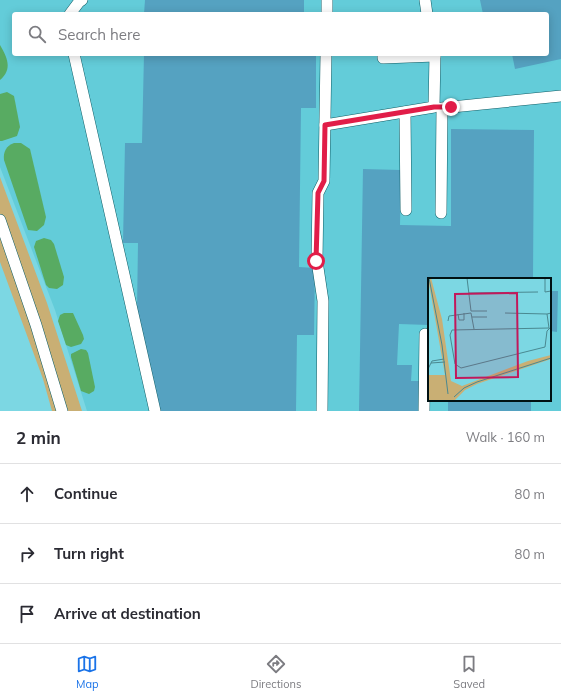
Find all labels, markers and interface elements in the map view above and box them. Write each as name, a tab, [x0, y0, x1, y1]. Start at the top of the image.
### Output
search box	[12, 12, 549, 56]
icon: search	[26, 23, 48, 45]
text: Search here	[58, 25, 140, 44]
route end	[442, 98, 460, 116]
route start	[307, 252, 325, 270]
inset map	[428, 278, 551, 401]
text: 2 min	[16, 427, 61, 448]
text: Walk · 160 m	[466, 429, 545, 445]
icon: ahead	[16, 483, 38, 505]
text: Continue	[54, 484, 117, 503]
text: 80 m	[515, 486, 545, 502]
icon: right	[16, 543, 38, 565]
text: Turn right	[54, 544, 124, 563]
text: 80 m	[515, 546, 545, 562]
icon: arrive	[16, 603, 38, 625]
text: Arrive at destination	[54, 604, 201, 623]
tab: Map	[76, 653, 99, 691]
tab: Directions	[251, 653, 301, 691]
tab: Saved	[453, 653, 485, 691]

